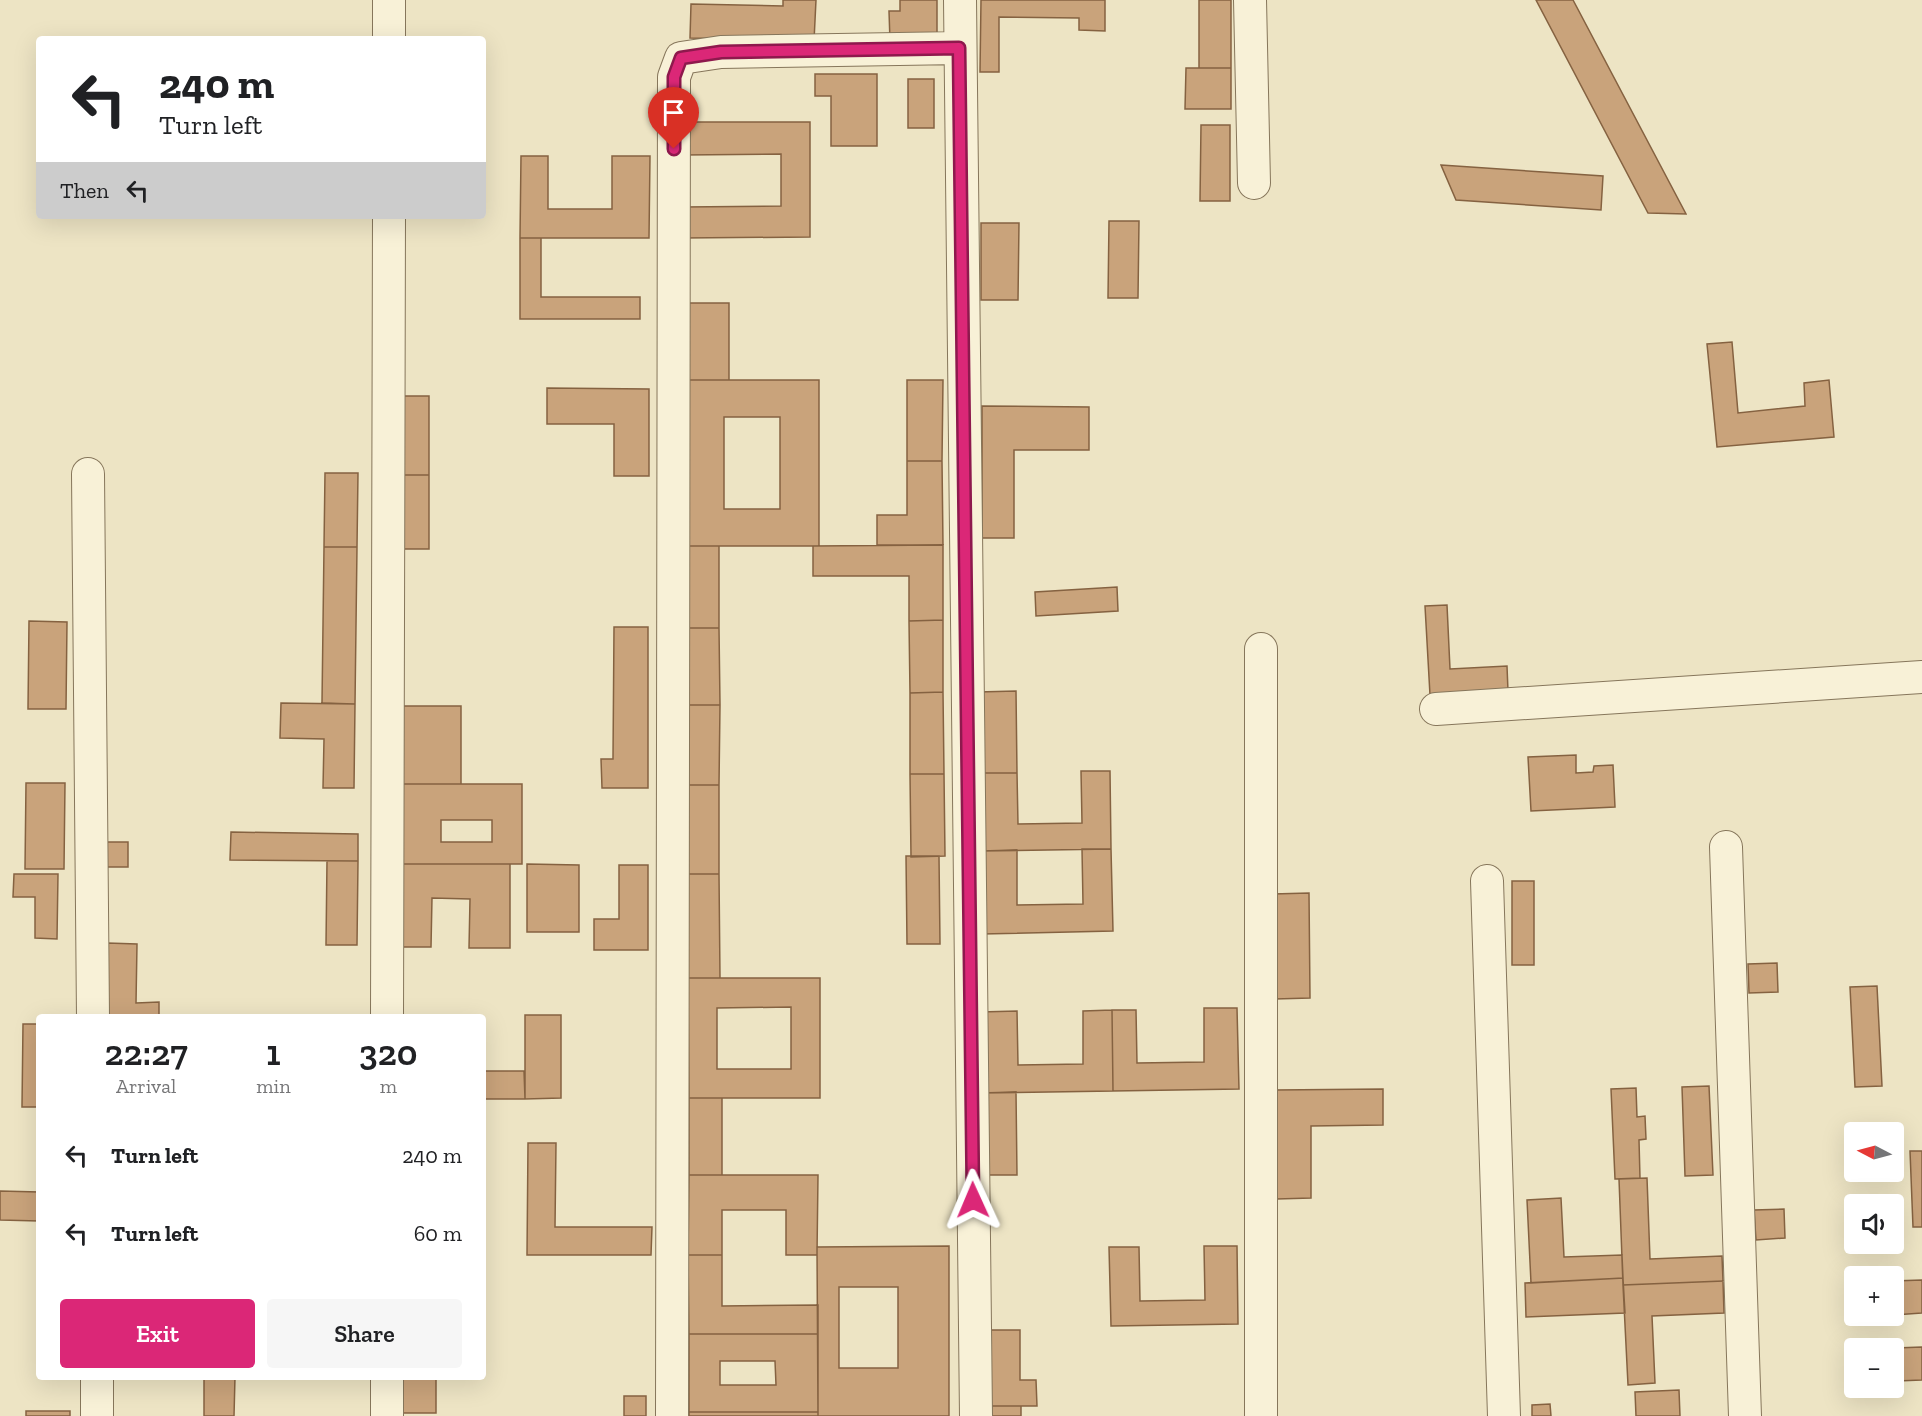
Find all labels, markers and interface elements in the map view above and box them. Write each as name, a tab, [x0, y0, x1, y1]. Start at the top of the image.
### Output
text: 240 m	[159, 58, 274, 109]
icon: left	[60, 60, 138, 138]
pin	[648, 87, 699, 149]
icon: arrive	[657, 96, 690, 129]
text: Turn left	[159, 109, 262, 141]
icon: left	[121, 174, 154, 207]
text: Then	[60, 177, 109, 204]
text: 22:27	[105, 1031, 188, 1074]
text: 1	[266, 1031, 281, 1074]
text: 320	[359, 1031, 417, 1074]
text: Arrival	[116, 1074, 176, 1098]
text: min	[256, 1074, 291, 1098]
text: m	[380, 1074, 397, 1098]
north arrow	[1844, 1122, 1904, 1182]
map controls	[1844, 1122, 1904, 1398]
icon: left	[60, 1139, 93, 1172]
text: Turn left	[111, 1142, 198, 1169]
text: 240 m	[402, 1142, 462, 1169]
position arrow	[941, 1168, 1005, 1232]
button: sound	[1844, 1194, 1904, 1254]
icon: left	[60, 1217, 93, 1250]
text: Turn left	[111, 1220, 198, 1247]
text: 60 m	[414, 1220, 462, 1247]
button: +	[1844, 1266, 1904, 1326]
button: Exit	[60, 1299, 255, 1368]
button: Share	[267, 1299, 462, 1368]
button: −	[1844, 1338, 1904, 1398]

